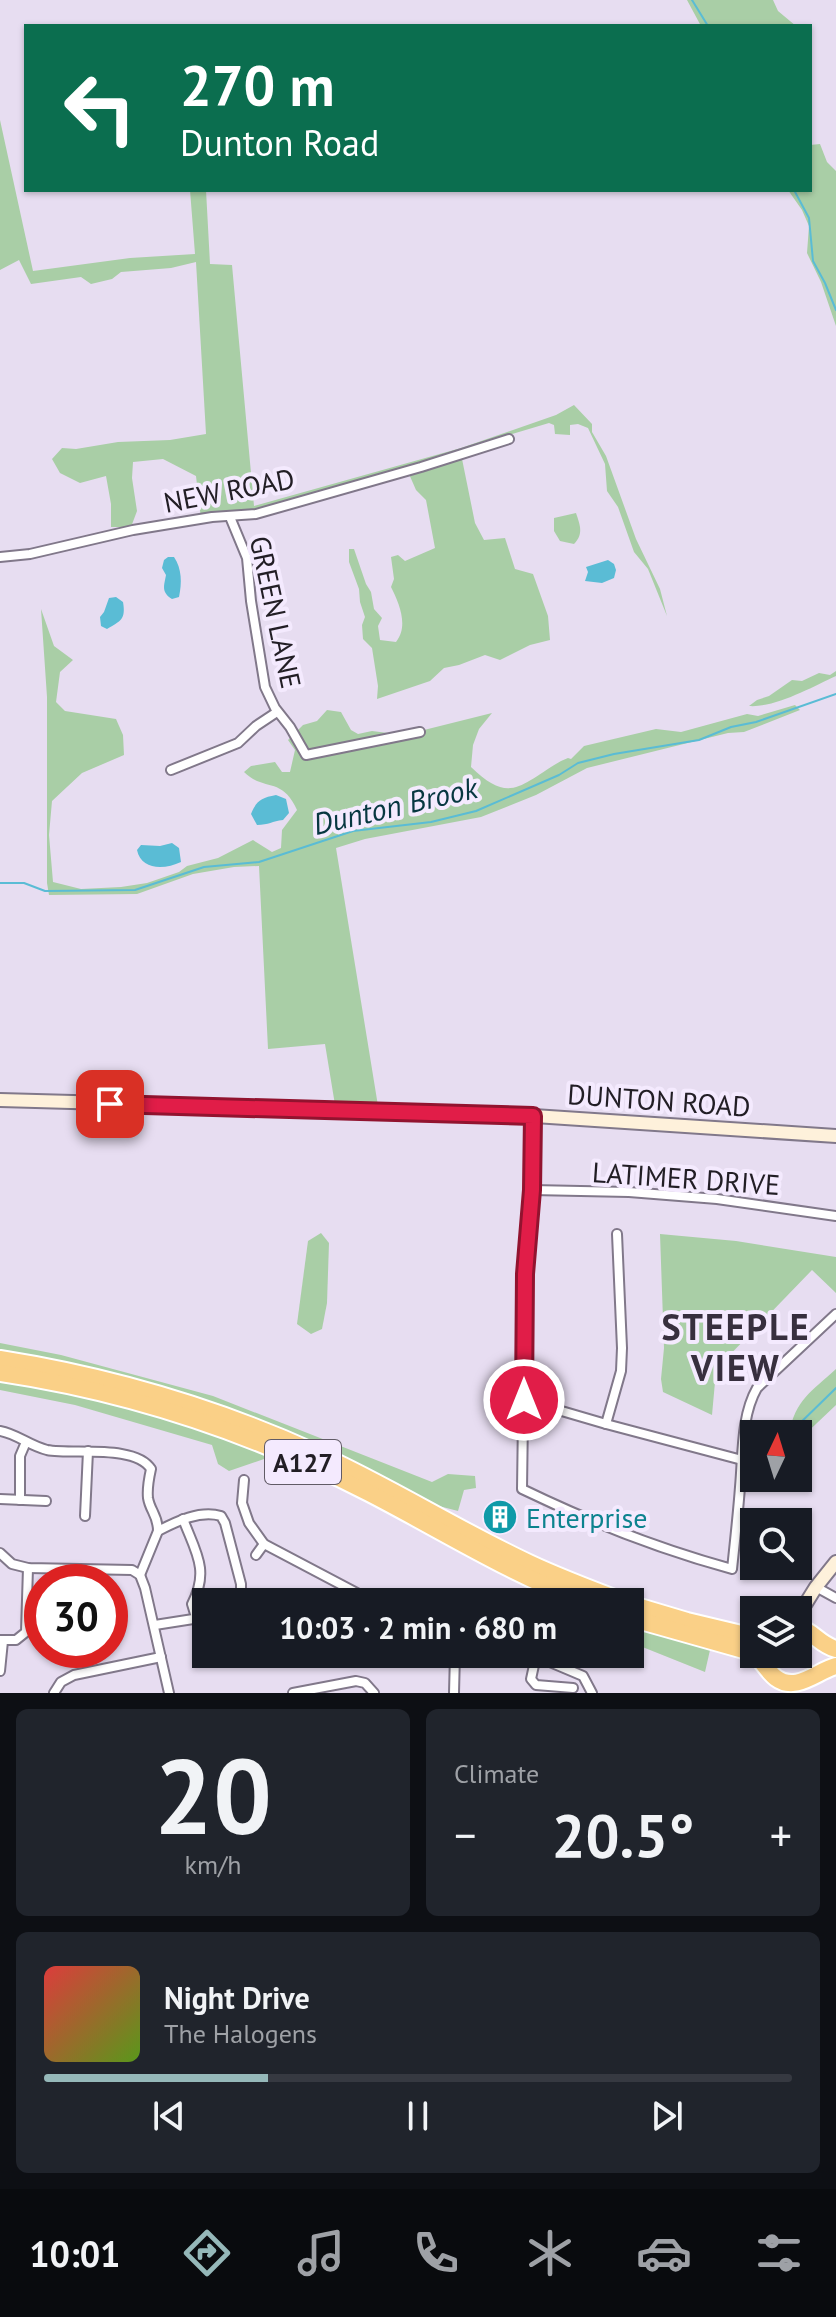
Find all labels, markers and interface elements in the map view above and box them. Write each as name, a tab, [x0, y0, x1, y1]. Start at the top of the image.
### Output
text: 270 m	[180, 49, 335, 121]
icon: left	[48, 56, 152, 160]
text: Dunton Road	[180, 119, 379, 166]
street label: NEW ROAD	[160, 459, 298, 521]
street label: GREEN LANE	[242, 532, 310, 692]
water label: Dunton Brook	[309, 767, 482, 843]
pin	[76, 1070, 144, 1138]
street label: DUNTON ROAD	[566, 1075, 752, 1125]
icon: arrive	[88, 1082, 132, 1126]
street label: LATIMER DRIVE	[591, 1153, 781, 1203]
district label: STEEPLE VIEW	[661, 1303, 811, 1391]
position arrow	[482, 1358, 566, 1442]
north arrow	[740, 1420, 812, 1492]
map controls	[740, 1420, 812, 1668]
road number: A127	[265, 1440, 341, 1484]
building icon: Enterprise	[481, 1498, 519, 1536]
place label: Enterprise	[526, 1499, 647, 1536]
button: search	[740, 1508, 812, 1580]
speed limit sign: 30	[24, 1564, 128, 1668]
button: layers	[740, 1596, 812, 1668]
text: 10:03 · 2 min · 680 m	[279, 1608, 557, 1647]
text: 20	[154, 1728, 272, 1863]
text: Climate	[454, 1757, 539, 1790]
text: 20.5°	[551, 1796, 695, 1874]
text: −	[454, 1806, 476, 1863]
text: +	[770, 1806, 792, 1863]
text: km/h	[185, 1848, 242, 1881]
text: Night Drive	[164, 1978, 310, 2017]
text: The Halogens	[164, 2017, 317, 2050]
icon: previous	[147, 2094, 191, 2138]
icon: pause	[396, 2094, 440, 2138]
icon: next	[645, 2094, 689, 2138]
icon: directions	[179, 2225, 235, 2281]
icon: music	[293, 2225, 349, 2281]
icon: phone	[408, 2225, 464, 2281]
icon: climate	[522, 2225, 578, 2281]
icon: car	[636, 2225, 692, 2281]
icon: filters	[751, 2225, 807, 2281]
text: 10:01	[29, 2230, 121, 2277]

